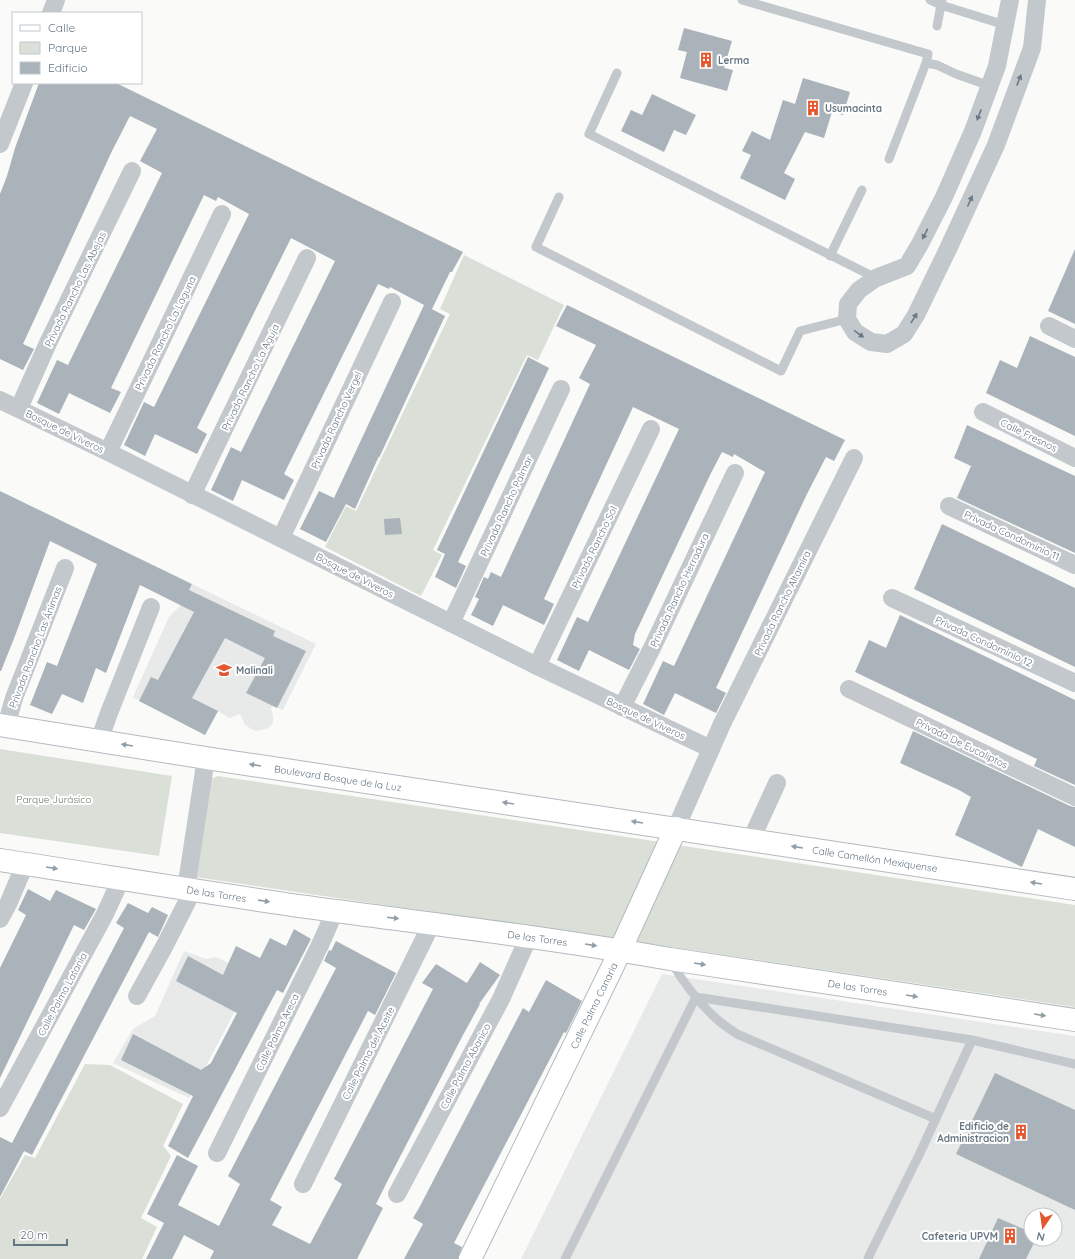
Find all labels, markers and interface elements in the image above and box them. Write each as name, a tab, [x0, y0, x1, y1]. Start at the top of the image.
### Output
legend	[12, 12, 142, 84]
text: Calle	[48, 20, 76, 35]
text: Parque	[48, 40, 88, 55]
building icon: Lerma	[697, 51, 715, 69]
place label: Lerma	[718, 54, 749, 67]
text: Edificio	[48, 60, 88, 75]
one-way arrow	[1017, 74, 1023, 86]
building icon: Usumacinta	[804, 99, 822, 117]
place label: Usumacinta	[825, 102, 882, 115]
one-way arrow	[975, 110, 981, 122]
one-way arrow	[967, 195, 973, 206]
one-way arrow	[922, 228, 929, 240]
street label: Privada Rancho Las Abejas	[42, 229, 109, 349]
street label: Privada Rancho La Laguna	[132, 274, 199, 392]
one-way arrow	[910, 312, 917, 324]
street label: Privada Rancho La Aguja	[219, 322, 282, 433]
one-way arrow	[854, 330, 865, 339]
street label: Privada Rancho Vergel	[308, 369, 365, 471]
street label: Bosque de Viveros	[23, 407, 106, 456]
street label: Calle Fresnos	[998, 416, 1060, 455]
street label: Privada Rancho Palmar	[477, 454, 536, 559]
street label: Privada Rancho Sol	[569, 504, 620, 591]
street label: Privada Condominio 11	[962, 508, 1062, 563]
street label: Privada Rancho Herradura	[647, 531, 712, 649]
street label: Privada Rancho Altamira	[751, 548, 814, 658]
street label: Bosque de Viveros	[314, 550, 396, 601]
street label: Privada Rancho Las Ánimas	[6, 584, 65, 710]
street label: Privada Condominio 12	[933, 613, 1035, 670]
school or university icon: Malinali	[215, 661, 233, 679]
place label: Malinali	[236, 664, 273, 677]
street label: Bosque de Viveros	[604, 694, 688, 743]
street label: Privada De Eucaliptos	[914, 715, 1010, 772]
one-way arrow	[121, 742, 133, 748]
one-way arrow	[249, 762, 261, 768]
street label: Boulevard Bosque de la Luz	[273, 762, 403, 794]
park label: Parque Jurásico	[17, 793, 91, 806]
one-way arrow	[502, 800, 515, 806]
one-way arrow	[631, 819, 643, 825]
street label: Calle Camellón Mexiquense	[811, 843, 939, 875]
one-way arrow	[791, 844, 803, 850]
one-way arrow	[46, 865, 58, 871]
one-way arrow	[1030, 880, 1043, 886]
street label: De las Torres	[186, 883, 247, 905]
one-way arrow	[258, 898, 270, 904]
one-way arrow	[387, 915, 399, 921]
street label: De las Torres	[507, 928, 568, 949]
one-way arrow	[585, 943, 597, 949]
street label: Calle Palma Latania	[35, 950, 90, 1038]
street label: Calle Palma Canaria	[568, 961, 621, 1051]
one-way arrow	[694, 961, 706, 967]
street label: De las Torres	[827, 977, 889, 999]
street label: Calle Palma Areca	[253, 991, 302, 1073]
one-way arrow	[906, 993, 918, 999]
street label: Calle Palma del Aceite	[339, 1004, 398, 1102]
one-way arrow	[1034, 1012, 1047, 1018]
street label: Calle Palma Abanico	[437, 1021, 494, 1111]
place label: Edificio de Administracion	[937, 1120, 1009, 1145]
building icon: Edificio de Administracion	[1012, 1123, 1030, 1141]
north arrow	[1023, 1207, 1063, 1247]
scale bar	[14, 1221, 67, 1247]
text: 20 m	[20, 1227, 48, 1242]
building icon: Cafeteria UPVM	[1001, 1227, 1019, 1245]
text: N	[1035, 1229, 1046, 1244]
place label: Cafeteria UPVM	[922, 1230, 998, 1243]

